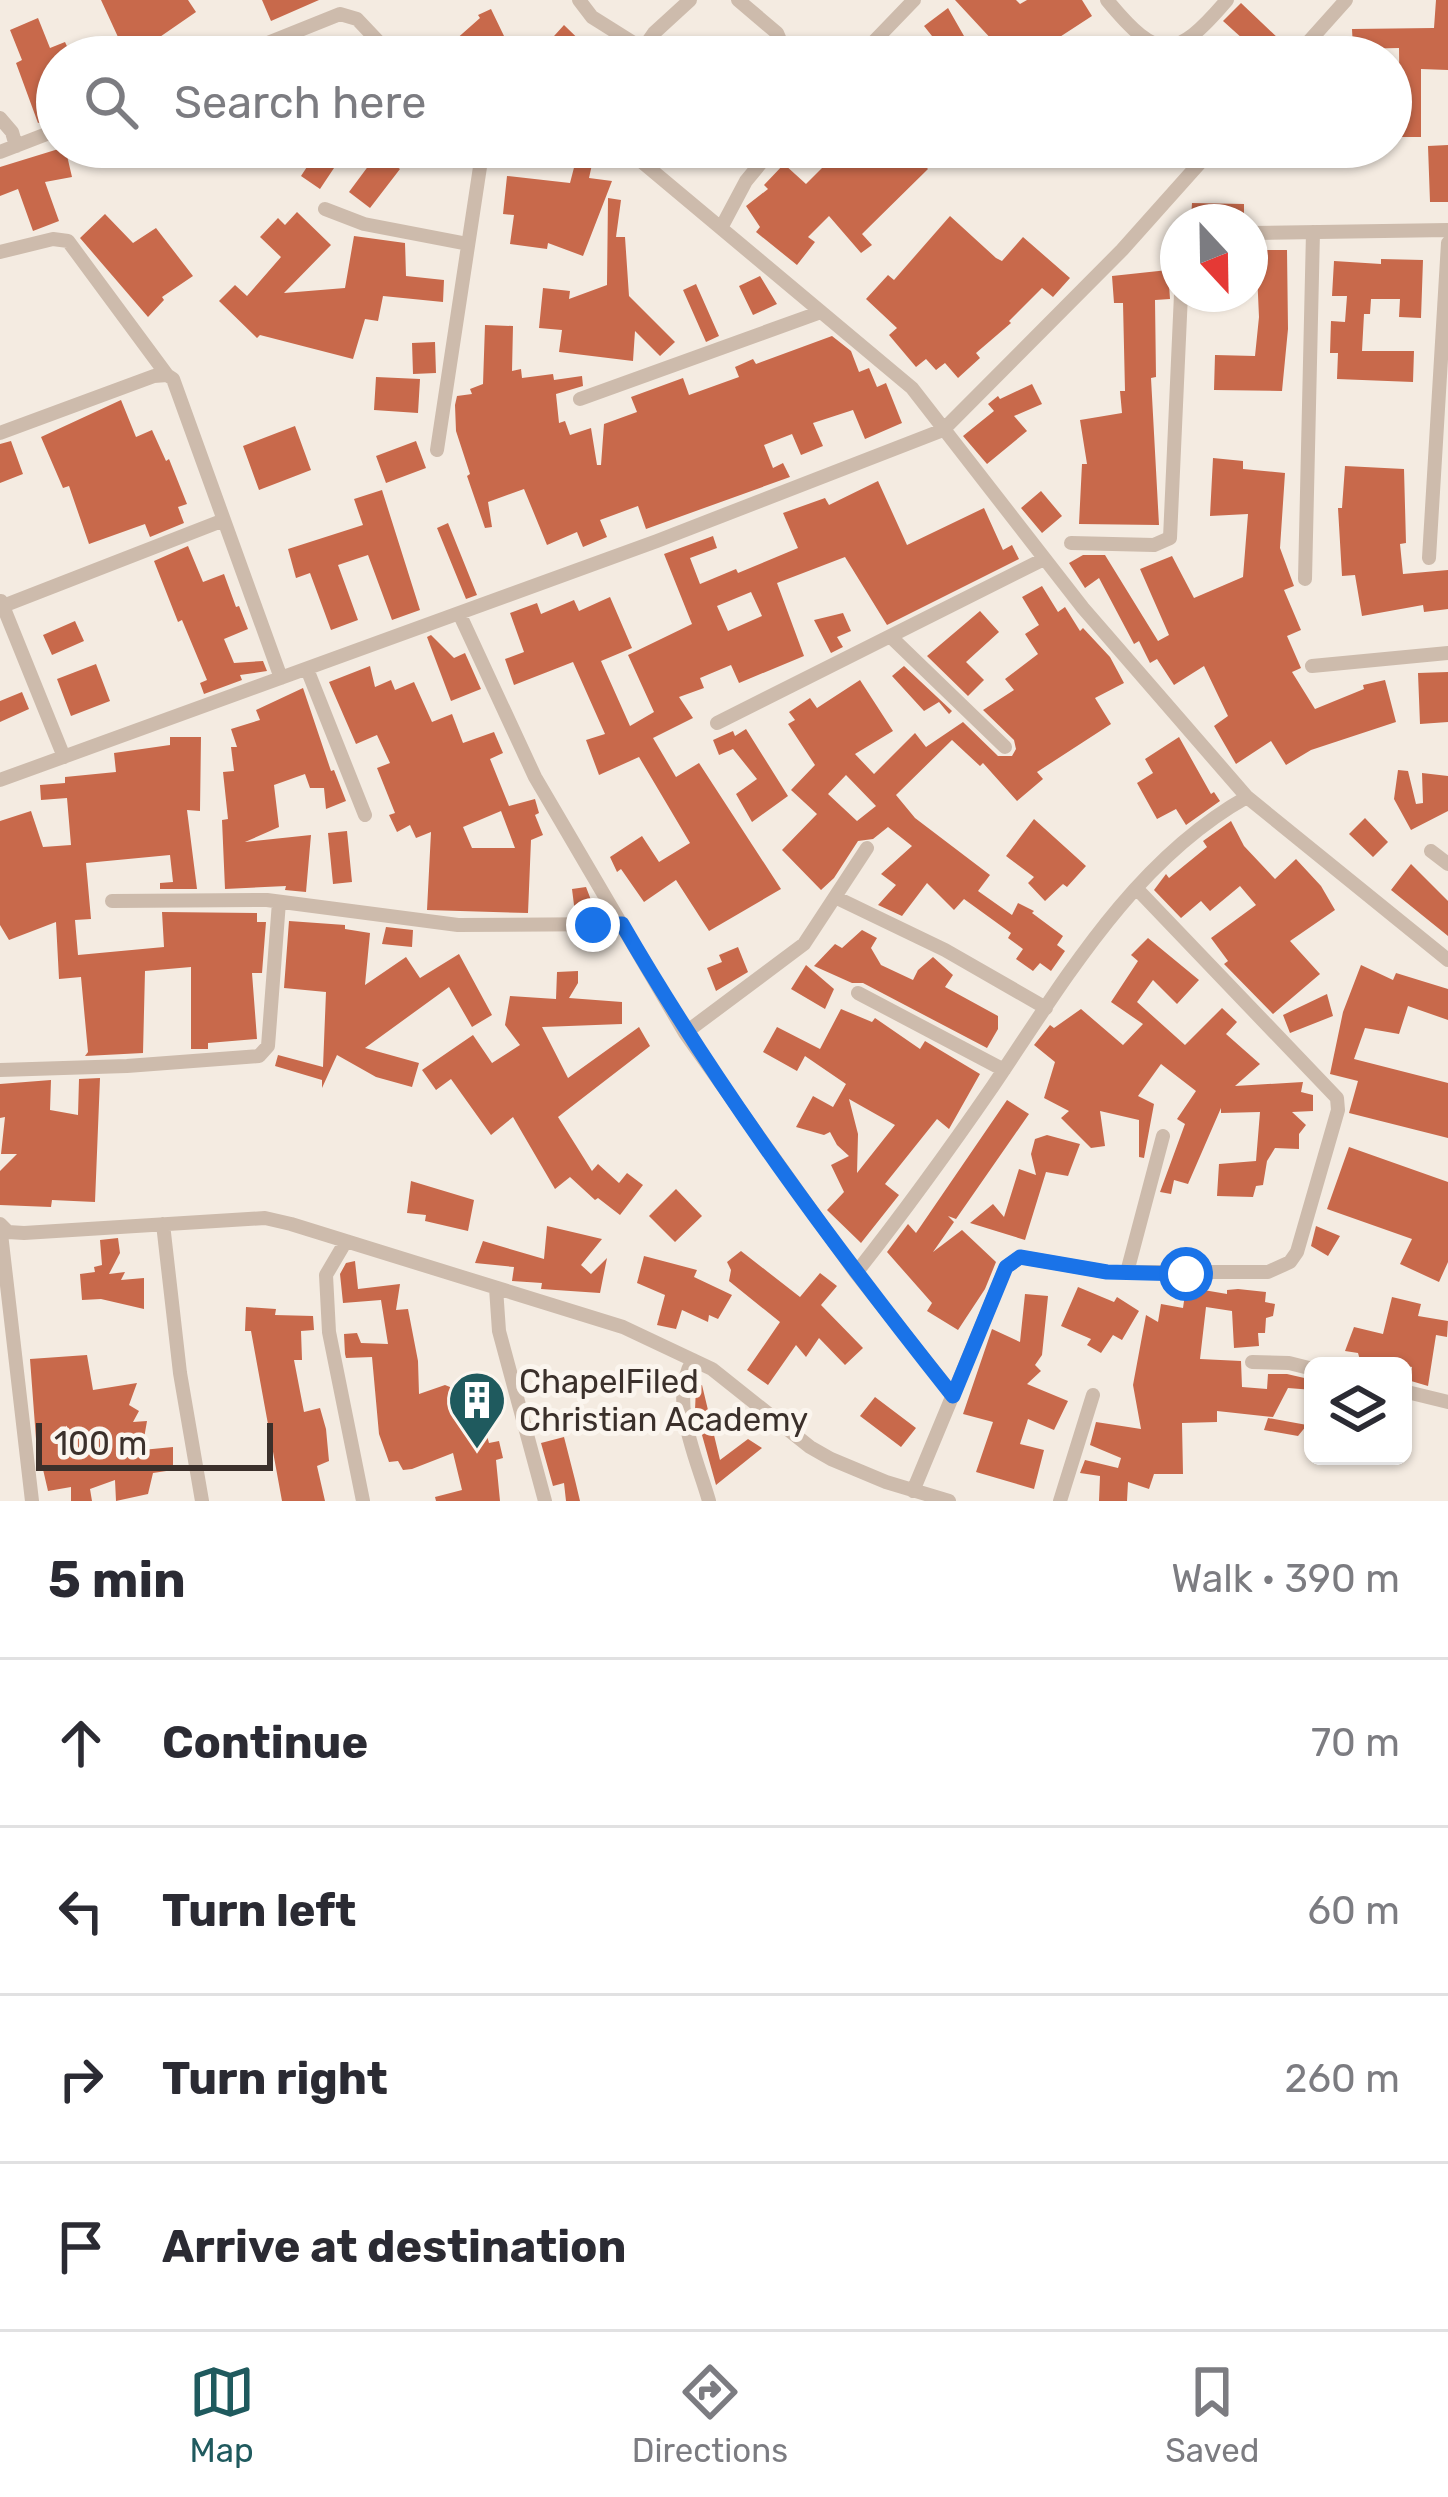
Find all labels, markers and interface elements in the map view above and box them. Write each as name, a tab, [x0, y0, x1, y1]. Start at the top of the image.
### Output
search box	[36, 36, 1412, 168]
icon: search	[78, 69, 144, 135]
text: Search here	[174, 76, 426, 129]
north arrow	[1160, 204, 1268, 312]
route end	[566, 898, 620, 952]
route start	[1159, 1247, 1213, 1301]
map controls	[1304, 1357, 1412, 1465]
button: layers	[1304, 1357, 1412, 1465]
place label: ChapelFiled Christian Academy	[519, 1362, 808, 1439]
building icon: ChapelFiled Christian Academy	[446, 1369, 508, 1451]
scale bar	[36, 1417, 273, 1470]
text: 100 m	[54, 1424, 147, 1463]
text: 5 min	[48, 1549, 186, 1610]
text: Walk · 390 m	[1171, 1556, 1400, 1602]
icon: ahead	[48, 1710, 114, 1776]
text: Continue	[162, 1716, 368, 1769]
text: 70 m	[1311, 1720, 1400, 1766]
icon: left	[48, 1878, 114, 1944]
text: Turn left	[162, 1884, 356, 1937]
text: 60 m	[1307, 1888, 1400, 1934]
icon: right	[48, 2046, 114, 2112]
text: Turn right	[162, 2052, 388, 2105]
text: 260 m	[1285, 2056, 1400, 2102]
icon: arrive	[48, 2214, 114, 2280]
text: Arrive at destination	[162, 2220, 627, 2273]
tab: Map	[189, 2359, 255, 2470]
tab: Directions	[632, 2359, 788, 2470]
tab: Saved	[1165, 2359, 1259, 2470]

